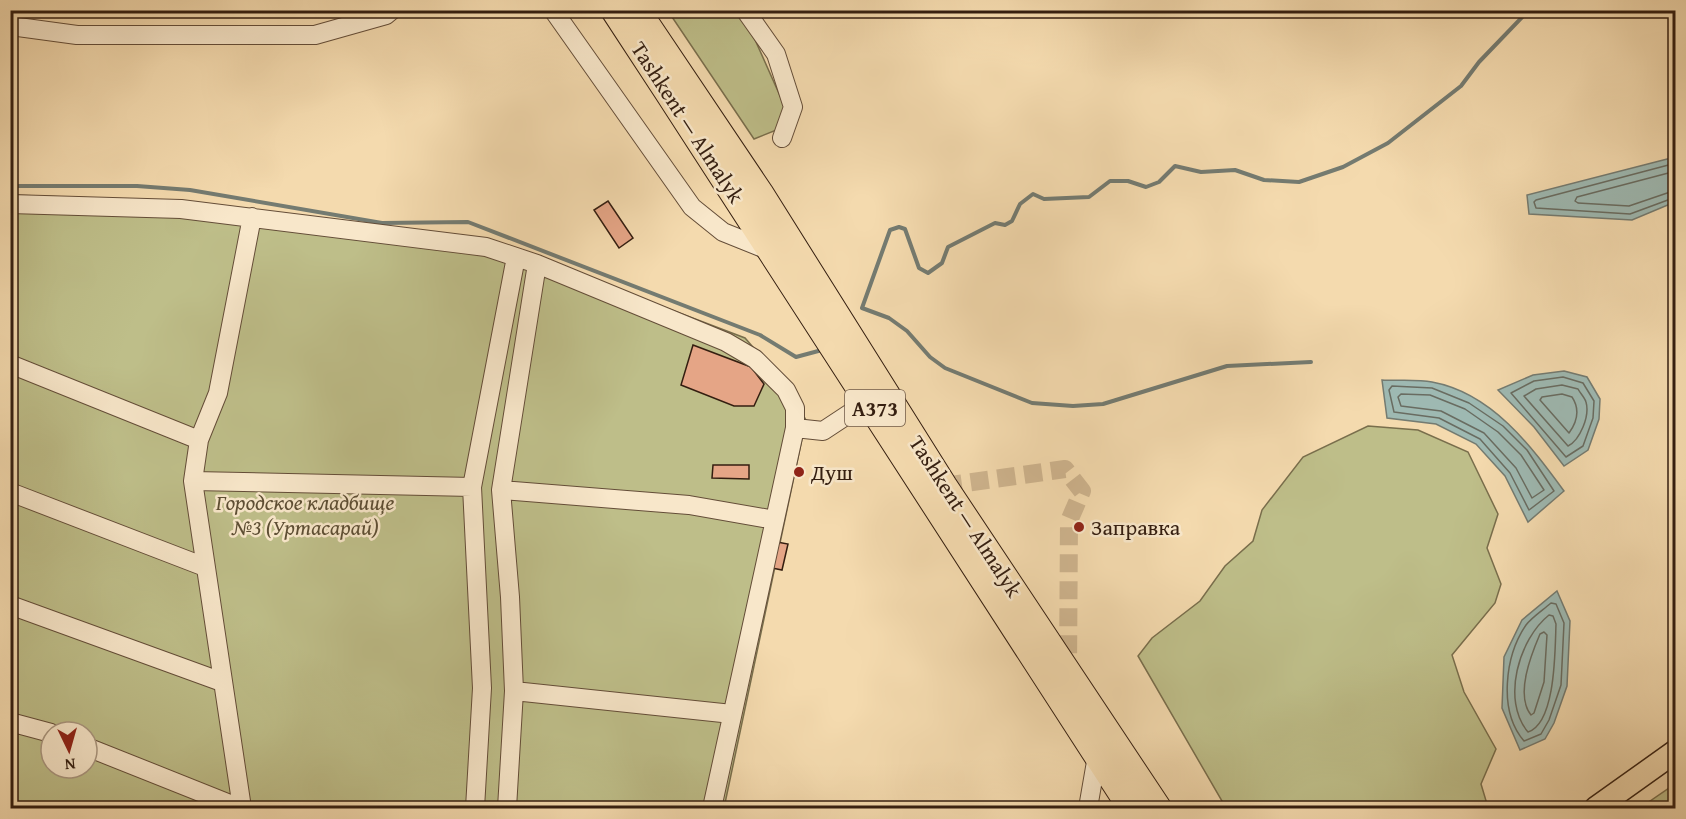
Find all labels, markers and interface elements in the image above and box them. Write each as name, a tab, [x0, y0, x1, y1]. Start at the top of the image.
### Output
street label: Tashkent — Almalyk	[624, 35, 753, 210]
road number: A373	[845, 390, 905, 426]
street label: Tashkent — Almalyk	[902, 429, 1031, 604]
place label: Душ	[810, 456, 853, 488]
marker: Душ	[792, 465, 806, 479]
park label: Городское кладбище №3 (Уртасарай)	[215, 486, 394, 543]
place label: Заправка	[1091, 511, 1181, 543]
marker: Заправка	[1072, 520, 1086, 534]
north arrow	[39, 720, 99, 780]
text: N	[64, 753, 77, 777]

